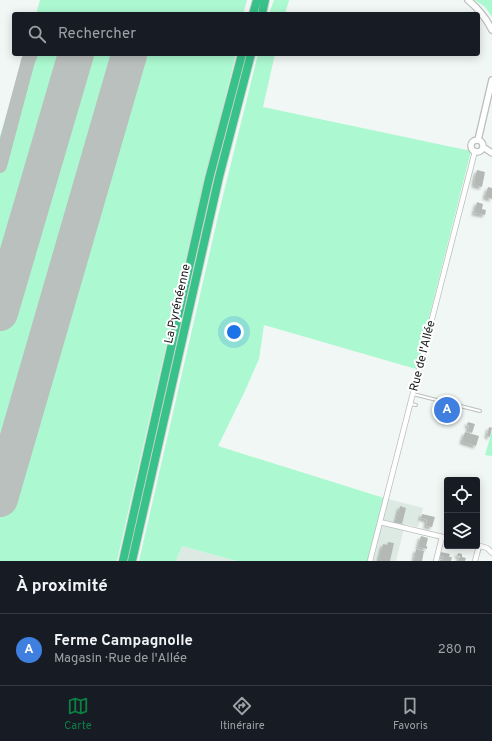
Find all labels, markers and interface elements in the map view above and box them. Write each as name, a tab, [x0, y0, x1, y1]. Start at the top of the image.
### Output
search box	[12, 12, 480, 56]
icon: search	[26, 23, 48, 45]
text: Rechercher	[58, 25, 136, 44]
street label: La Pyrénéenne	[161, 263, 195, 345]
street label: Rue de l'Allée	[406, 319, 440, 393]
your location	[224, 322, 244, 342]
pin: A	[434, 395, 460, 425]
map controls	[444, 477, 480, 549]
button: locate	[444, 477, 480, 513]
button: layers	[444, 513, 480, 549]
text: À proximité	[16, 576, 108, 598]
text: Ferme Campagnolle	[54, 632, 193, 651]
text: A	[24, 642, 34, 658]
text: 280 m	[438, 642, 476, 658]
text: Magasin · Rue de l'Allée	[54, 651, 187, 667]
tab: Carte	[64, 695, 92, 733]
tab: Itinéraire	[220, 695, 265, 733]
tab: Favoris	[393, 695, 428, 733]

